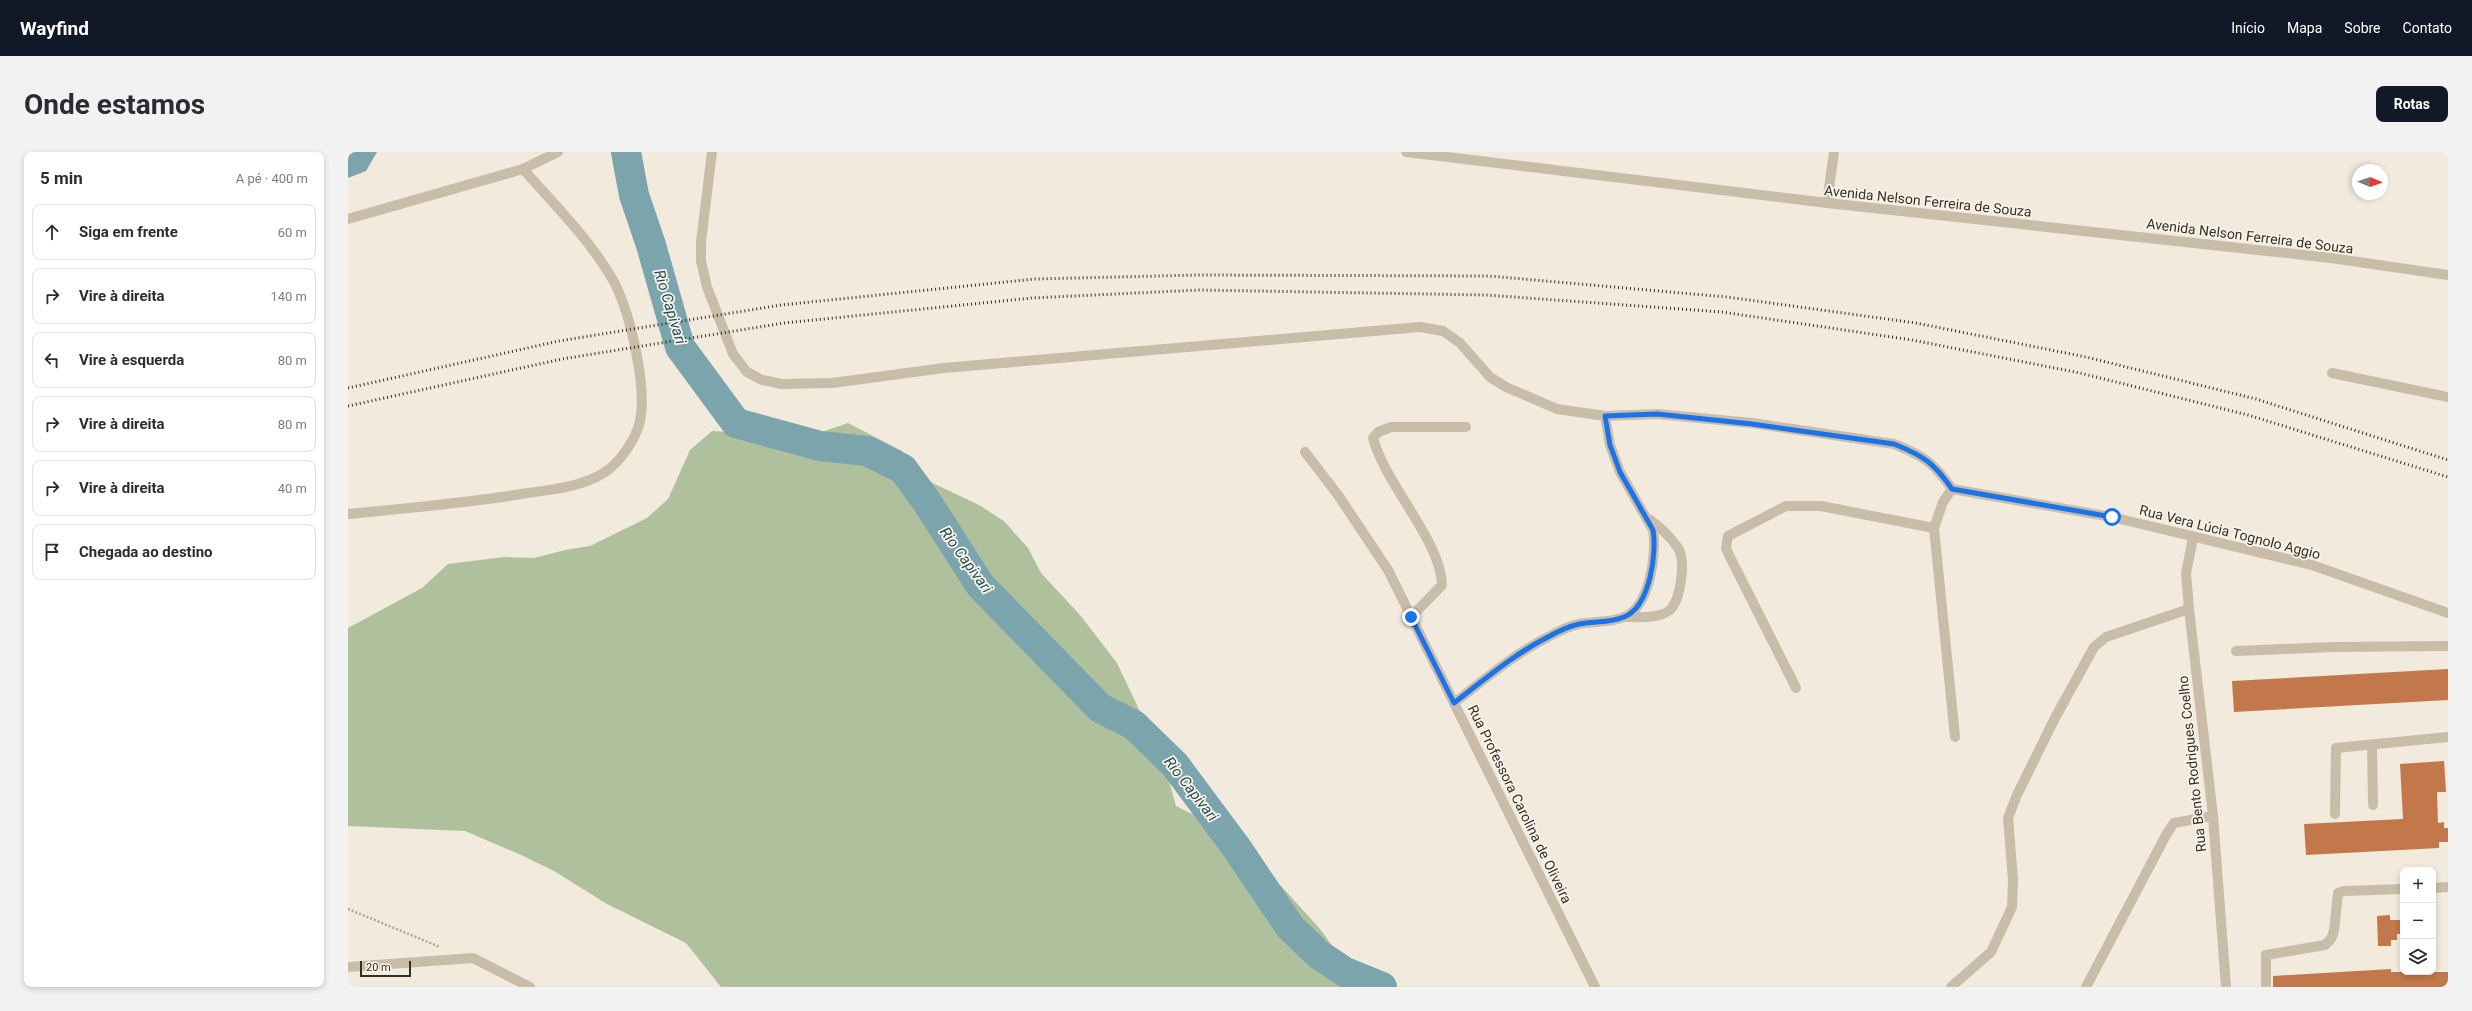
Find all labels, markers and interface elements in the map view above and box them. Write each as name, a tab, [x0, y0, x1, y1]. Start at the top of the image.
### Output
text: Wayfind	[20, 17, 89, 40]
text: Início	[2231, 20, 2265, 36]
text: Mapa	[2287, 20, 2322, 36]
text: Sobre	[2344, 20, 2381, 36]
text: Contato	[2403, 20, 2452, 36]
button: Rotas	[2376, 86, 2448, 122]
text: Onde estamos	[24, 88, 205, 121]
north arrow	[2352, 164, 2388, 200]
text: 5 min	[40, 168, 83, 188]
text: A pé · 400 m	[236, 171, 308, 186]
street label: Avenida Nelson Ferreira de Souza	[1824, 182, 2032, 220]
street label: Avenida Nelson Ferreira de Souza	[2146, 215, 2354, 257]
icon: ahead	[41, 221, 63, 243]
text: Siga em frente	[79, 223, 178, 241]
text: 60 m	[278, 225, 307, 240]
water label: Rio Capivari	[650, 268, 690, 347]
icon: right	[41, 285, 63, 307]
text: Vire à direita	[79, 287, 165, 305]
text: 140 m	[270, 289, 307, 304]
icon: left	[41, 349, 63, 371]
text: Vire à esquerda	[79, 351, 184, 369]
text: 80 m	[278, 353, 307, 368]
icon: right	[41, 413, 63, 435]
text: Vire à direita	[79, 415, 165, 433]
text: 80 m	[278, 417, 307, 432]
icon: right	[41, 477, 63, 499]
text: Vire à direita	[79, 479, 165, 497]
text: 40 m	[278, 481, 307, 496]
street label: Rua Vera Lúcia Tognolo Aggio	[2138, 502, 2322, 562]
route start	[2103, 508, 2121, 526]
water label: Rio Capivari	[936, 524, 996, 597]
icon: arrive	[41, 541, 63, 563]
text: Chegada ao destino	[79, 543, 213, 561]
route end	[1402, 608, 1420, 626]
street label: Rua Bento Rodrigues Coelho	[2175, 675, 2209, 853]
street label: Rua Professora Carolina de Oliveira	[1465, 702, 1575, 906]
water label: Rio Capivari	[1160, 753, 1222, 825]
map controls	[2400, 867, 2436, 975]
button: +	[2400, 867, 2436, 903]
button: −	[2400, 903, 2436, 939]
button: layers	[2400, 939, 2436, 975]
scale bar	[360, 959, 411, 978]
text: 20 m	[366, 961, 391, 974]

